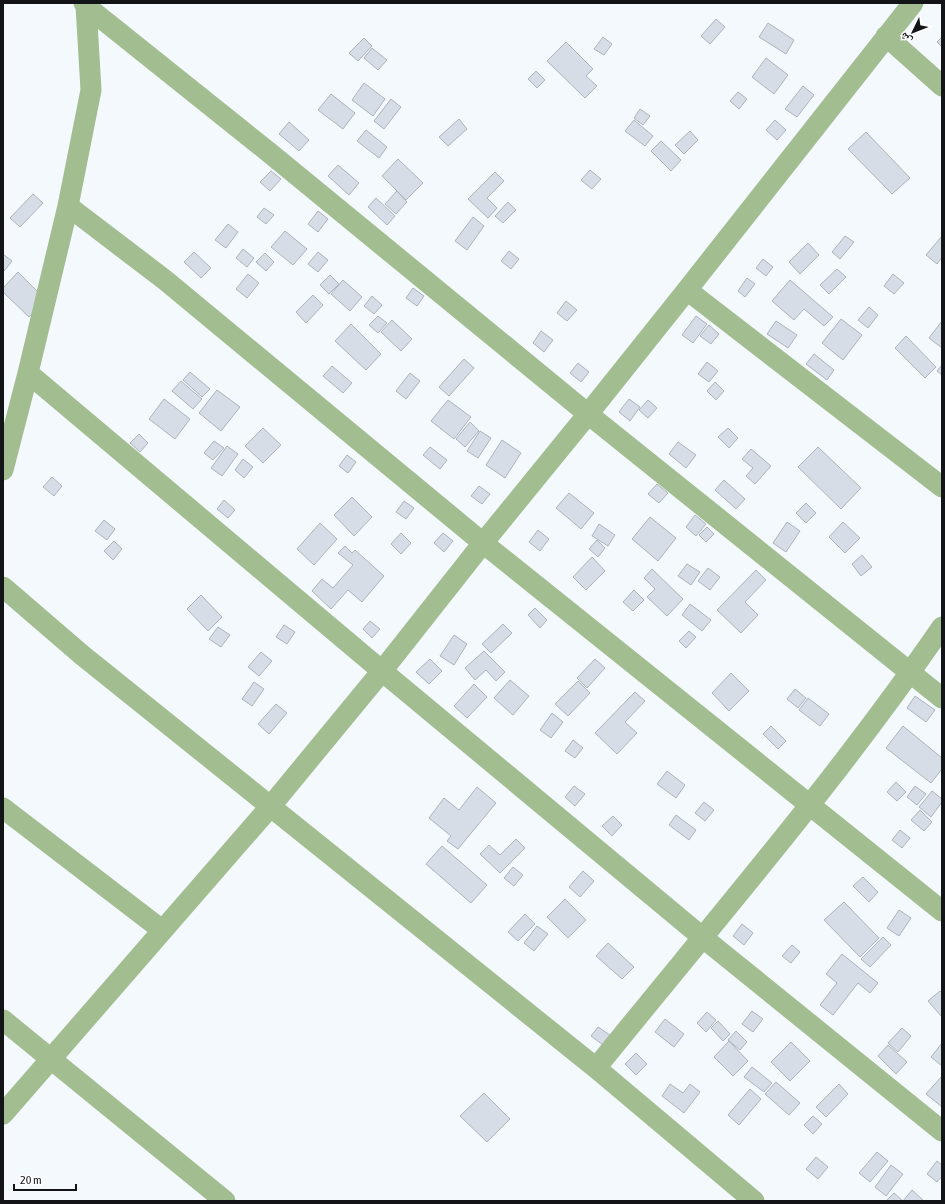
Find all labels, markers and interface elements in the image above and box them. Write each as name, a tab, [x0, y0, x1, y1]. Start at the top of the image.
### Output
north arrow	[893, 12, 933, 52]
text: ش	[897, 29, 916, 47]
scale bar	[14, 1166, 76, 1192]
text: 20 m	[20, 1173, 42, 1187]

